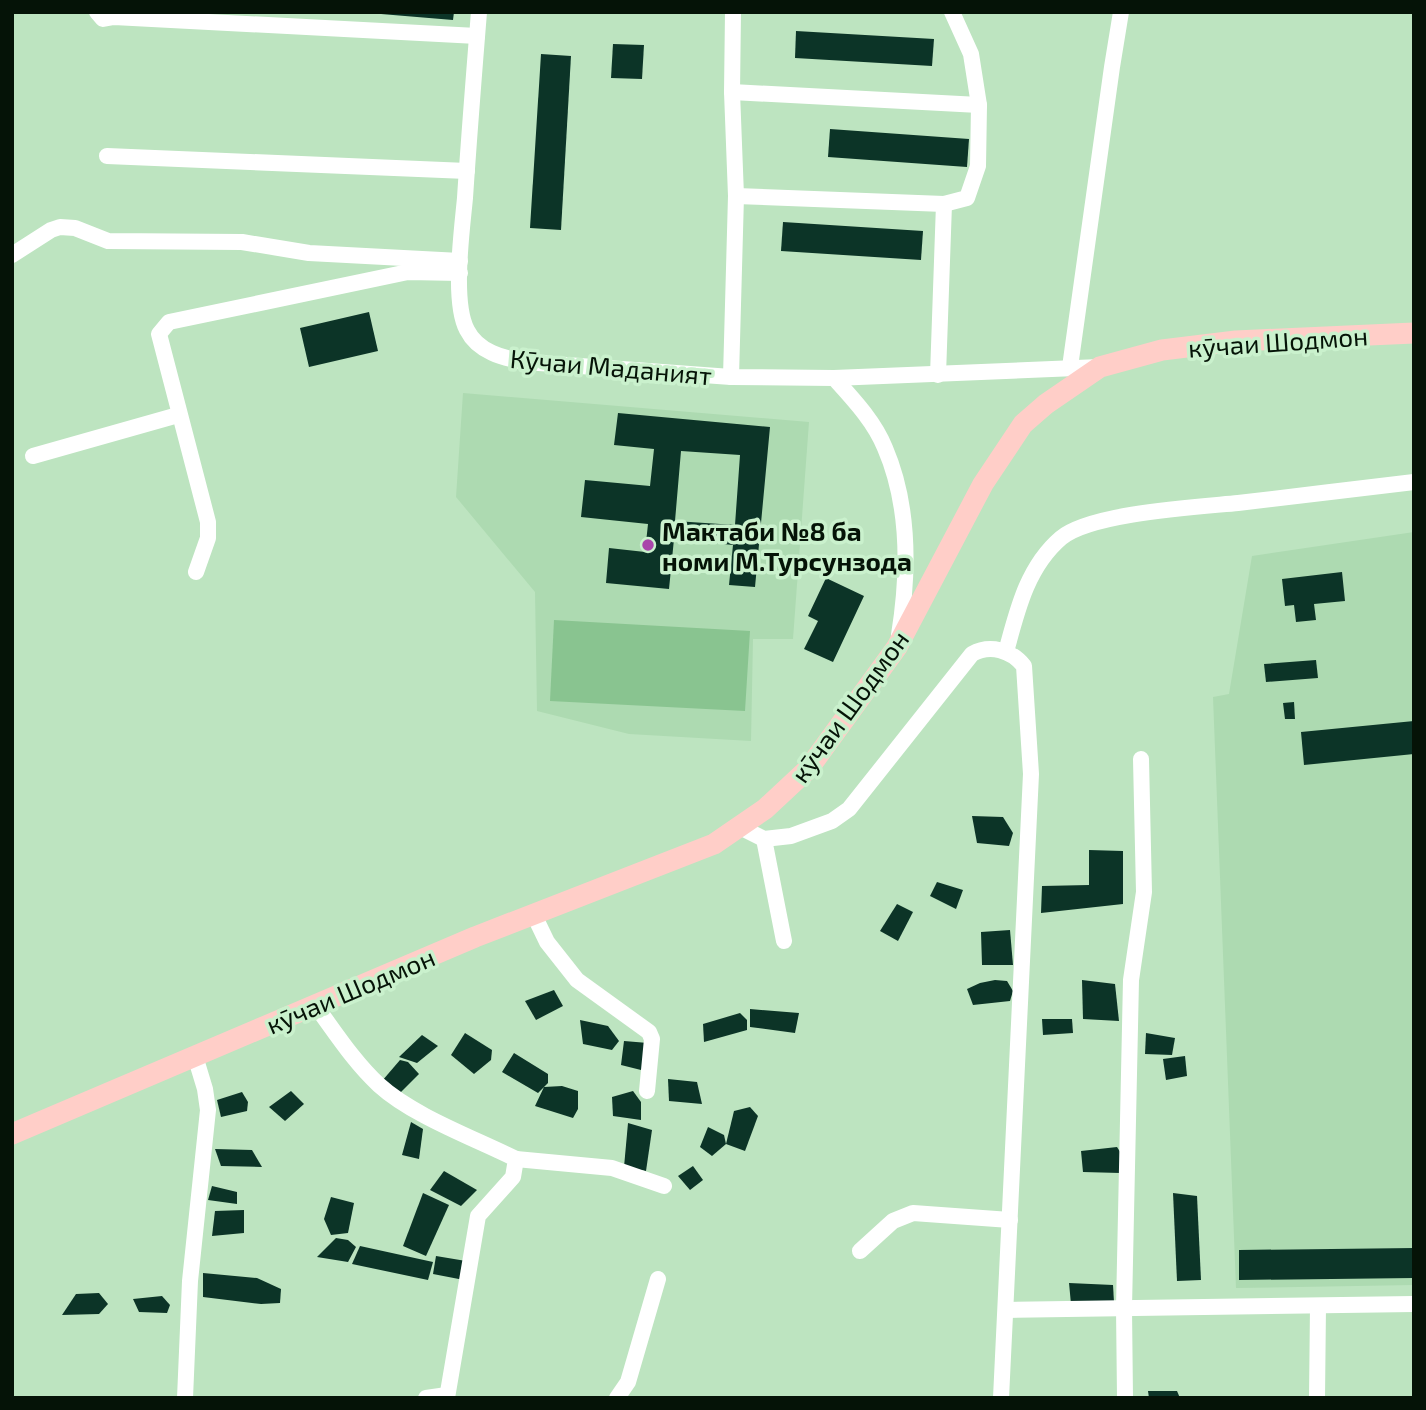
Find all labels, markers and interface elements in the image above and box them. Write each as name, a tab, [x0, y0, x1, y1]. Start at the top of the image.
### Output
street label: кӯчаи Шодмон	[1187, 319, 1369, 364]
street label: Кӯчаи Маданият	[509, 342, 713, 391]
place label: Мактаби №8 ба номи М.Турсунзода	[662, 515, 912, 576]
marker: Мактаби №8 ба номи М.Турсунзода	[640, 537, 656, 553]
street label: кӯчаи Шодмон	[783, 624, 915, 789]
street label: кӯчаи Шодмон	[261, 941, 439, 1040]

